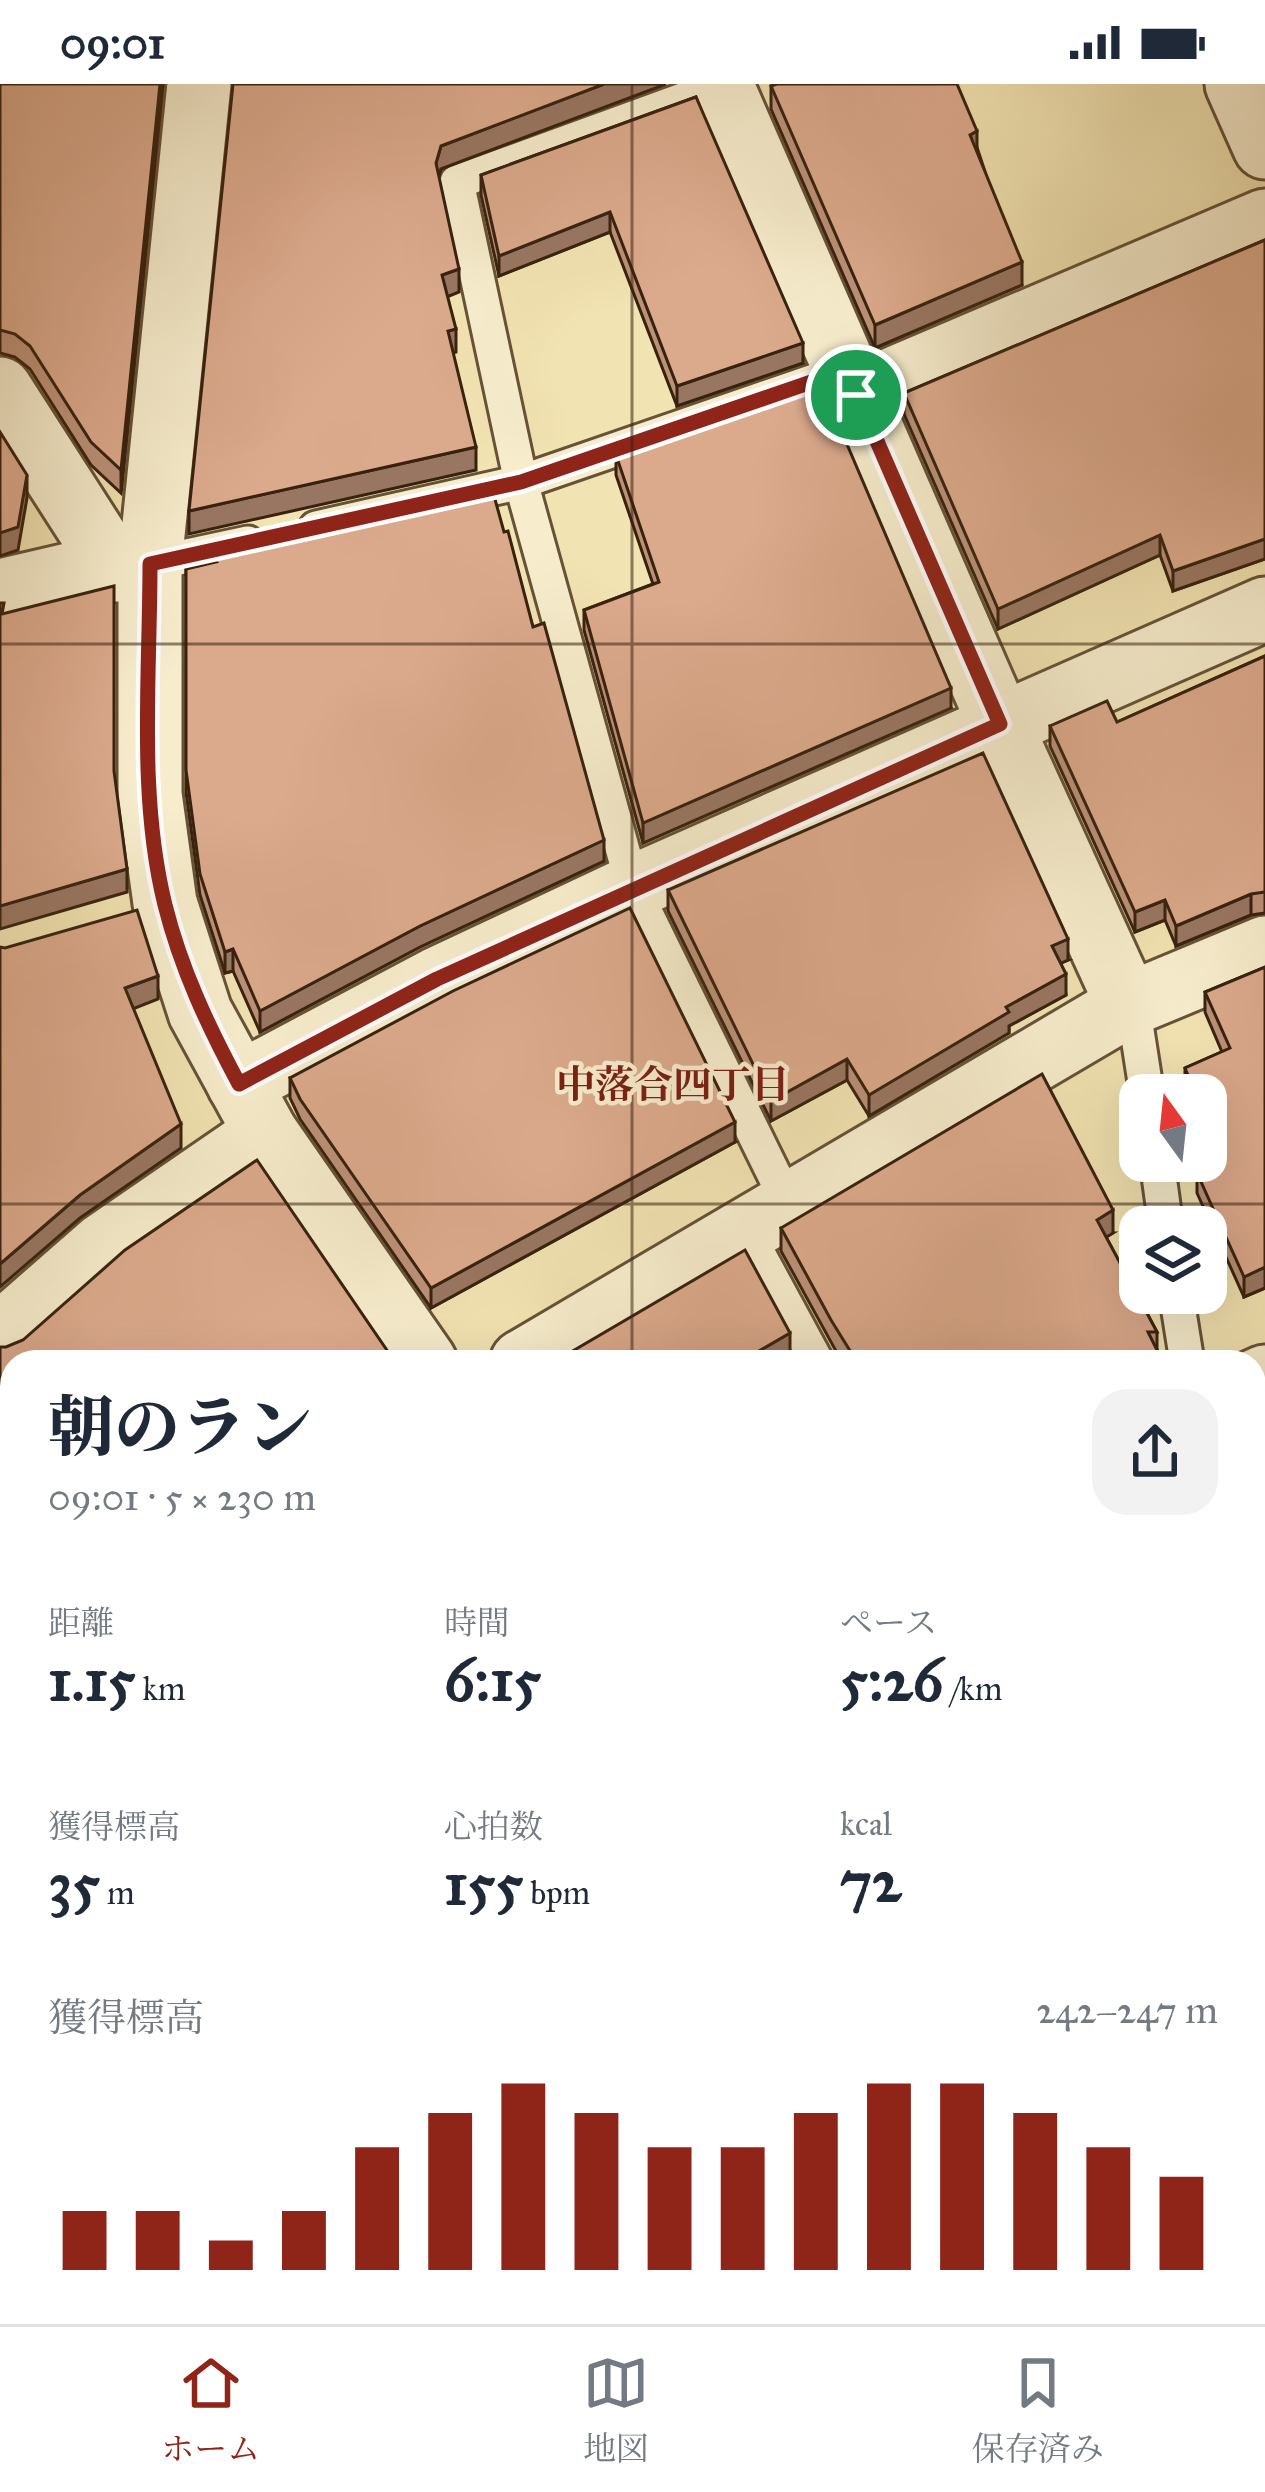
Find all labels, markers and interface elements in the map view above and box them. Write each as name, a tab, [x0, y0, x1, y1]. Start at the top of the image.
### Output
text: 09:01	[60, 15, 165, 70]
pin	[805, 344, 907, 446]
icon: arrive	[823, 362, 889, 428]
district label: 中落合四丁目	[556, 1061, 790, 1109]
north arrow	[1119, 1074, 1227, 1182]
map controls	[1119, 1074, 1227, 1314]
button: layers	[1119, 1206, 1227, 1314]
text: 朝のラン	[48, 1387, 312, 1468]
button: share	[1092, 1389, 1218, 1515]
text: 09:01 · 5 × 230 m	[48, 1473, 316, 1521]
text: 距離	[48, 1603, 114, 1643]
text: 時間	[444, 1603, 510, 1643]
text: ペース	[840, 1603, 937, 1643]
text: 1.15	[48, 1643, 135, 1716]
text: 6:15	[444, 1643, 541, 1716]
text: 5:26	[840, 1643, 943, 1716]
text: km	[135, 1669, 186, 1709]
text: /km	[943, 1669, 1002, 1709]
text: kcal	[840, 1804, 892, 1844]
text: 獲得標高	[48, 1807, 180, 1847]
text: 心拍数	[444, 1807, 543, 1847]
text: 72	[840, 1844, 902, 1917]
text: 35	[48, 1847, 100, 1920]
text: 155	[444, 1847, 523, 1920]
text: m	[100, 1873, 135, 1913]
text: bpm	[523, 1873, 590, 1913]
text: 242–247 m	[1036, 1986, 1218, 2034]
text: 獲得標高	[48, 1994, 204, 2042]
tab: ホーム	[161, 2350, 260, 2469]
tab: 地図	[583, 2350, 649, 2469]
tab: 保存済み	[972, 2350, 1104, 2469]

